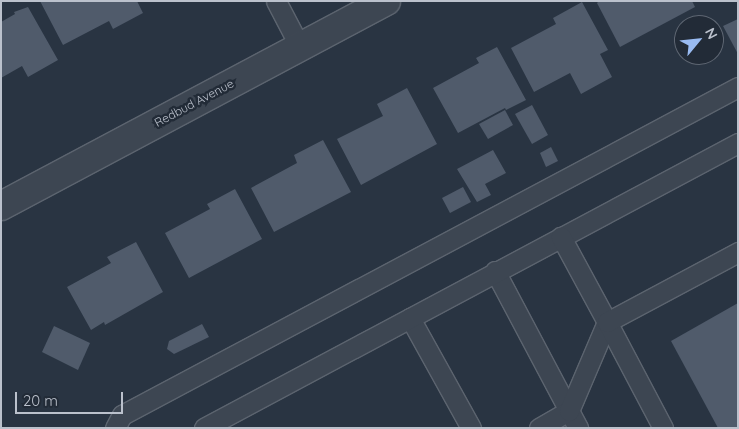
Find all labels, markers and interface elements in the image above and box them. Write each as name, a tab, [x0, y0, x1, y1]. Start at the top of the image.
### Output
north arrow	[674, 15, 724, 65]
text: N	[701, 25, 722, 42]
street label: Redbud Avenue	[152, 76, 236, 130]
scale bar	[18, 382, 125, 414]
text: 20 m	[23, 391, 58, 410]

